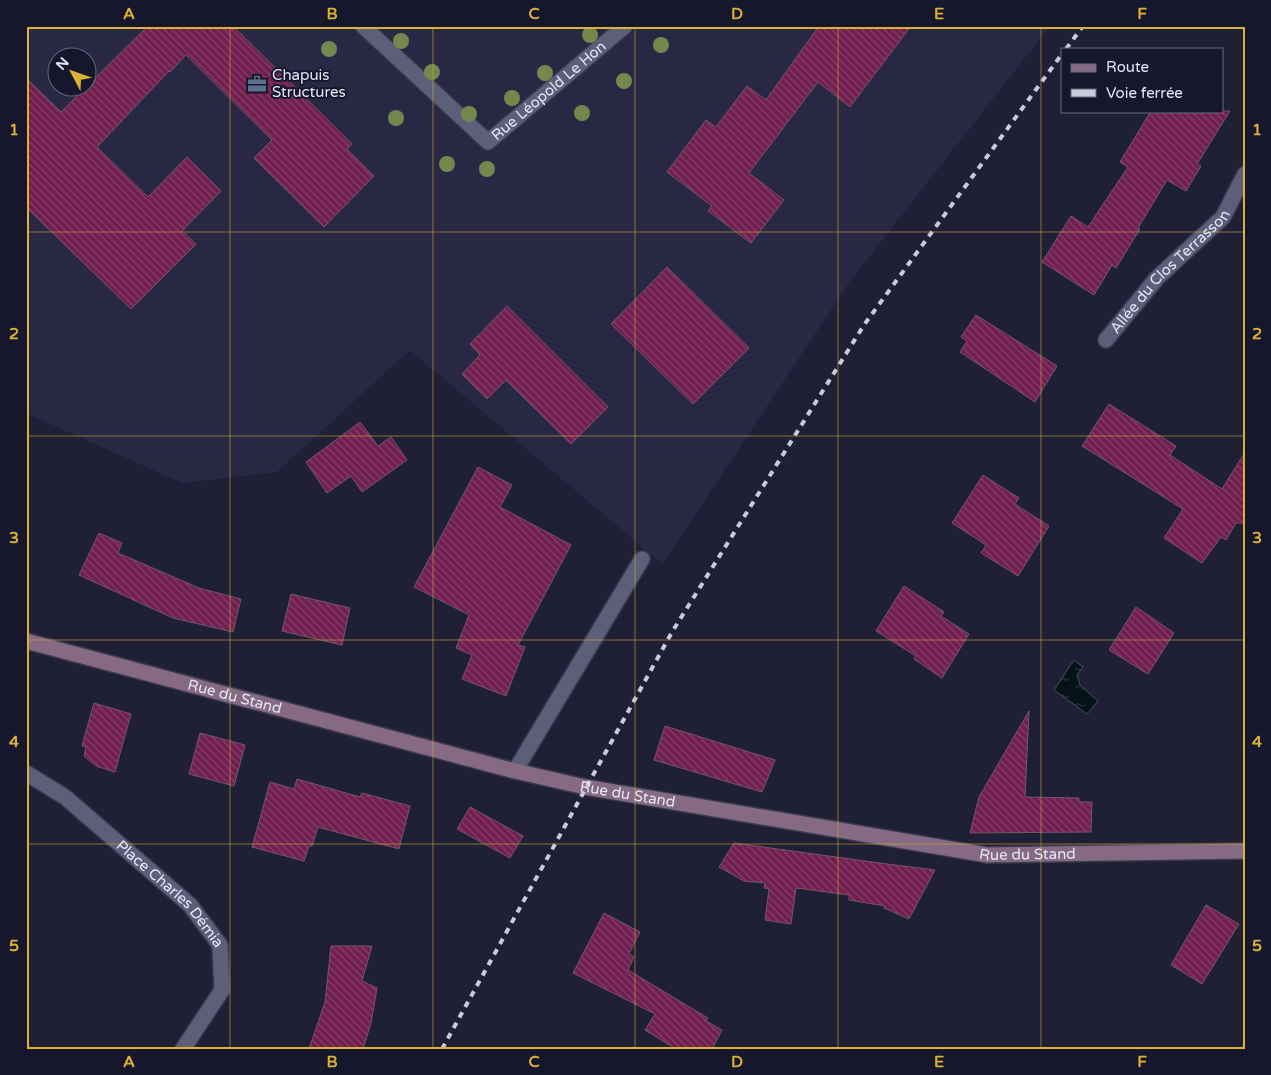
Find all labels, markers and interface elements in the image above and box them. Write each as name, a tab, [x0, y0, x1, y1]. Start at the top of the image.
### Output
text: A	[123, 4, 135, 24]
text: B	[326, 4, 338, 24]
text: C	[528, 4, 540, 24]
text: D	[731, 4, 743, 24]
text: E	[934, 4, 944, 24]
text: F	[1137, 4, 1147, 24]
street label: Rue Léopold Le Hon	[488, 37, 610, 144]
north arrow	[48, 48, 98, 98]
legend	[1061, 48, 1224, 112]
text: N	[52, 54, 73, 74]
text: Route	[1106, 58, 1149, 76]
place label: Chapuis Structures	[272, 66, 346, 101]
office icon: Chapuis Structures	[246, 73, 268, 95]
text: Voie ferrée	[1106, 84, 1183, 102]
text: 1	[9, 120, 19, 140]
text: 1	[1252, 120, 1262, 140]
street label: Allée du Clos Terrasson	[1106, 207, 1234, 337]
text: 2	[9, 324, 19, 344]
text: 2	[1252, 324, 1262, 344]
text: 3	[9, 528, 19, 548]
text: 3	[1252, 528, 1262, 548]
street label: Rue du Stand	[186, 675, 284, 718]
text: 4	[9, 732, 19, 752]
text: 4	[1252, 732, 1262, 752]
street label: Rue du Stand	[579, 777, 677, 811]
street label: Place Charles Démia	[113, 836, 228, 951]
street label: Rue du Stand	[978, 845, 1076, 864]
text: 5	[9, 936, 19, 956]
text: 5	[1252, 936, 1262, 956]
text: A	[123, 1052, 135, 1072]
text: B	[326, 1052, 338, 1072]
text: C	[528, 1052, 540, 1072]
text: D	[731, 1052, 743, 1072]
text: E	[934, 1052, 944, 1072]
text: F	[1137, 1052, 1147, 1072]

